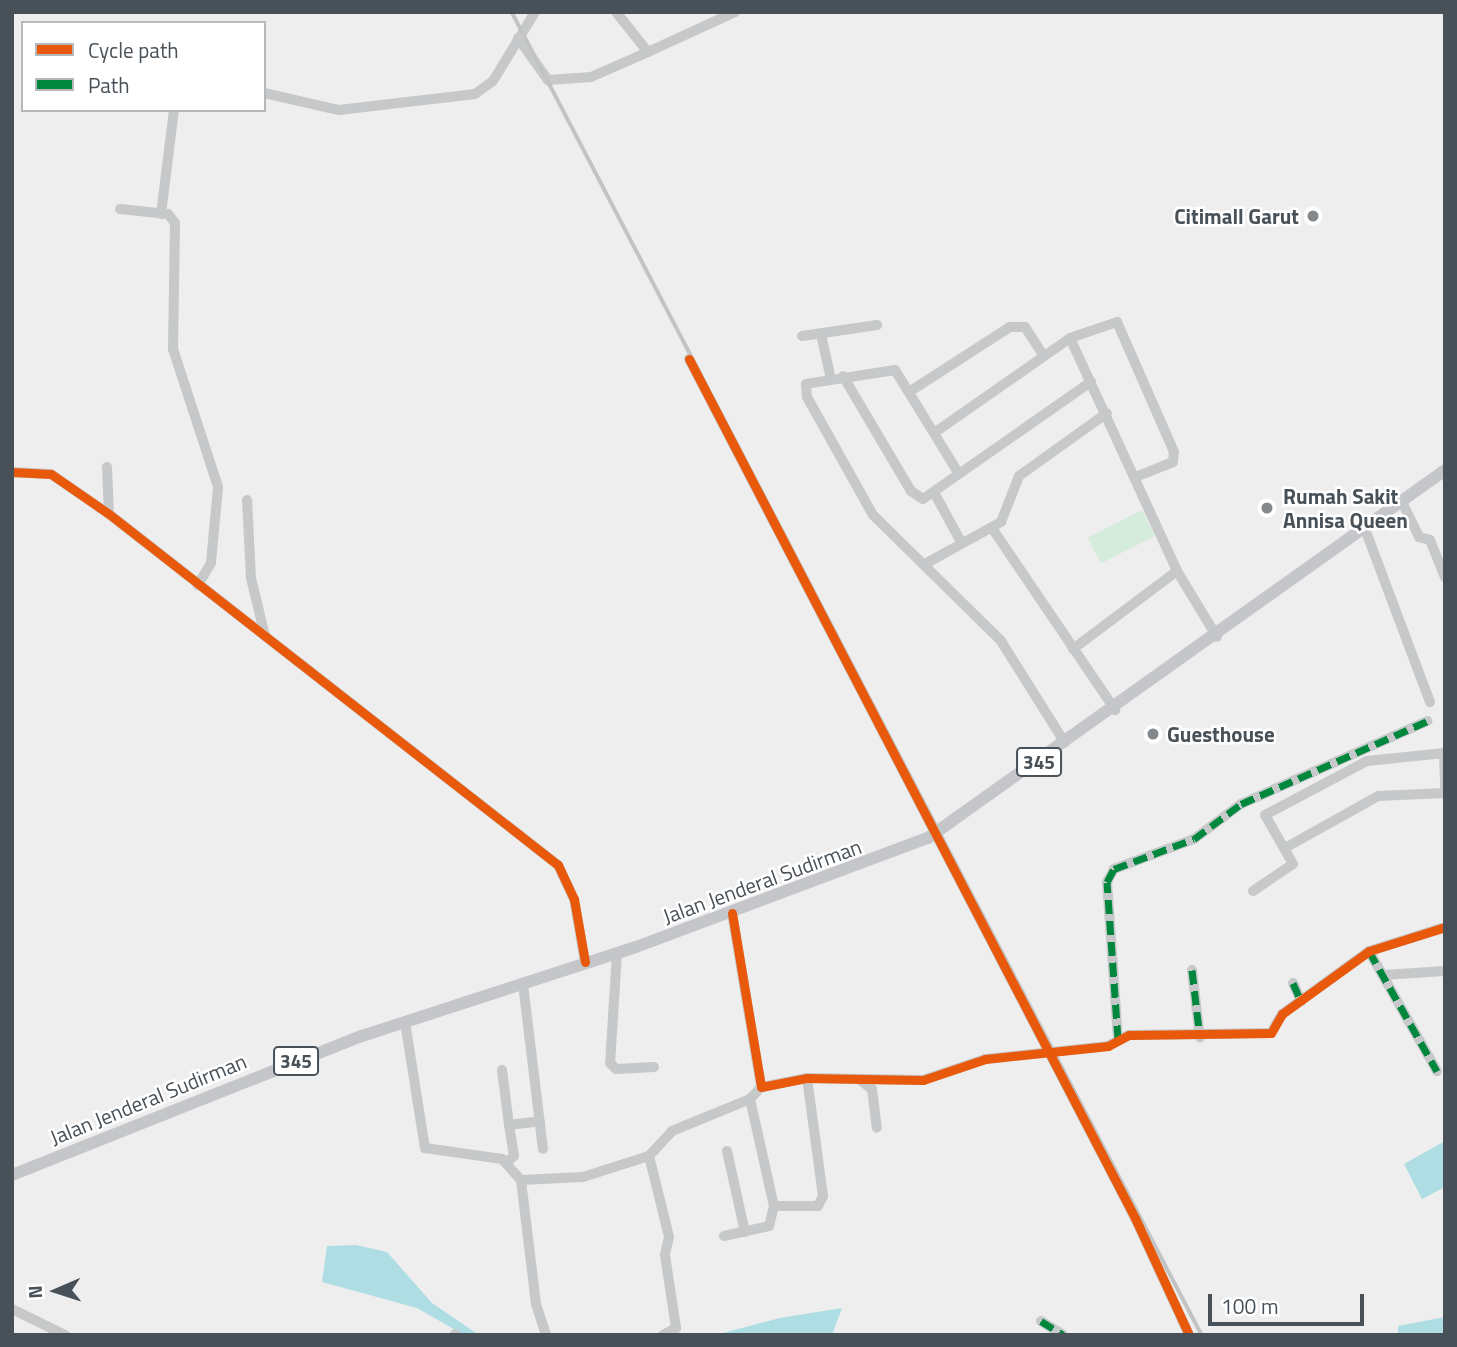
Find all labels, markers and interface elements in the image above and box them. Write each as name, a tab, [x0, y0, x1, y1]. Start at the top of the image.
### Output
legend	[21, 21, 266, 112]
text: Cycle path	[88, 34, 179, 66]
text: Path	[88, 69, 130, 101]
place label: Citimall Garut	[1174, 203, 1299, 229]
marker: Citimall Garut	[1305, 208, 1321, 224]
place label: Rumah Sakit Annisa Queen	[1283, 483, 1408, 533]
marker: Rumah Sakit Annisa Queen	[1257, 498, 1277, 518]
place label: Guesthouse	[1167, 721, 1275, 747]
marker: Guesthouse	[1145, 726, 1161, 742]
road number: 345	[1014, 747, 1064, 778]
street label: Jalan Jenderal Sudirman	[659, 833, 865, 929]
road number: 345	[272, 1046, 320, 1077]
street label: Jalan Jenderal Sudirman	[46, 1048, 250, 1150]
north arrow	[21, 1256, 91, 1326]
scale bar	[1212, 1280, 1368, 1324]
text: N	[20, 1285, 49, 1299]
text: 100 m	[1221, 1290, 1278, 1322]

